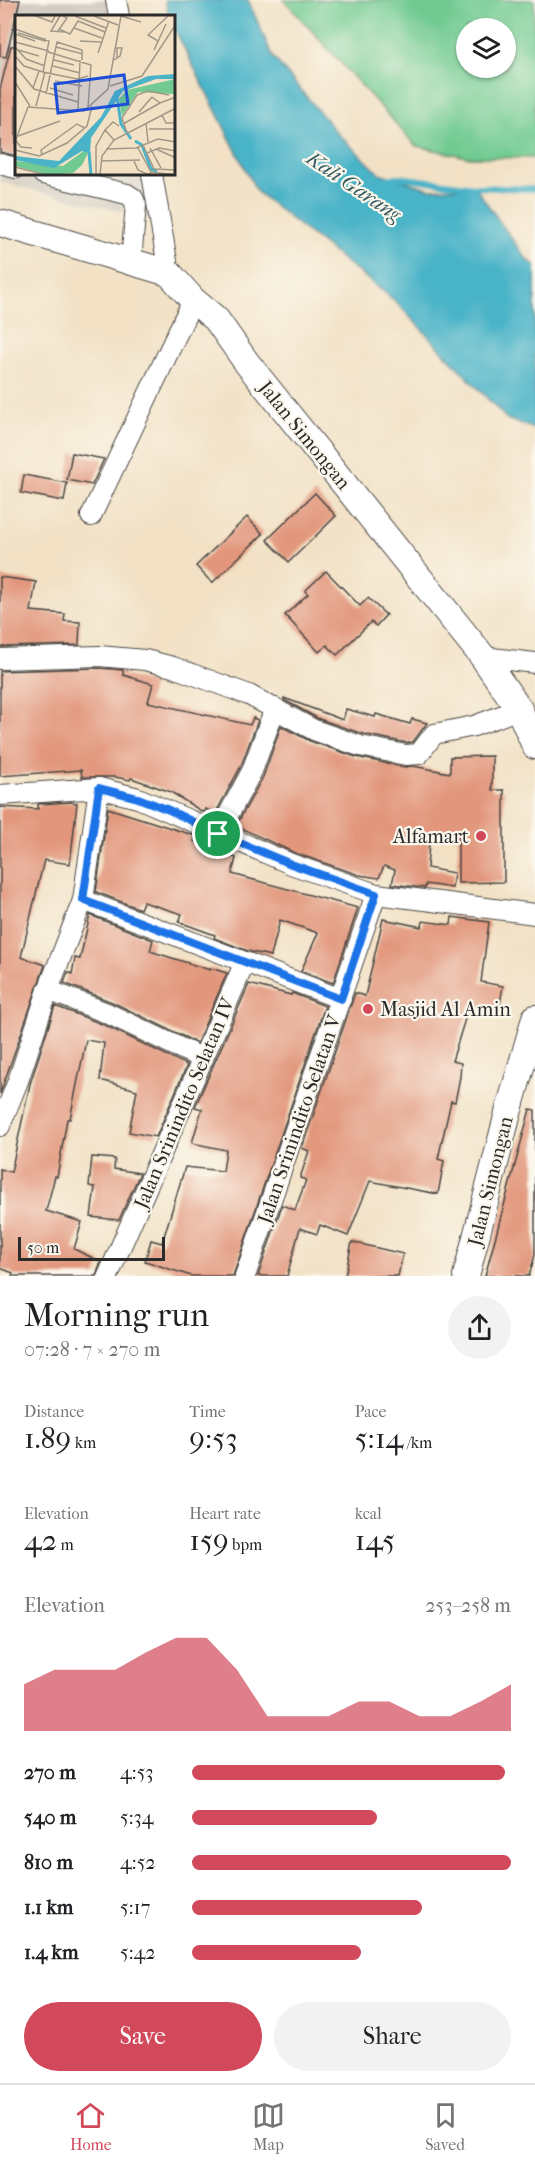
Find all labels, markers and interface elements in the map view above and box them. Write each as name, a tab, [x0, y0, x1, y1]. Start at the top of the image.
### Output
inset map	[15, 15, 176, 176]
map controls	[456, 18, 516, 78]
button: layers	[456, 18, 516, 78]
water label: Kali Garang	[301, 145, 406, 227]
street label: Jalan Simongan	[253, 375, 356, 494]
pin	[192, 808, 243, 859]
icon: arrive	[201, 817, 234, 850]
place label: Alfamart	[392, 825, 469, 848]
marker: Alfamart	[474, 829, 488, 843]
street label: Jalan Srinindito Selatan IV	[129, 993, 240, 1214]
place label: Masjid Al Amin	[380, 998, 511, 1021]
marker: Masjid Al Amin	[361, 1002, 375, 1016]
street label: Jalan Srinindito Selatan V	[252, 1011, 346, 1228]
street label: Jalan Simongan	[463, 1113, 518, 1250]
scale bar	[18, 1234, 165, 1262]
text: 50 m	[27, 1238, 59, 1257]
text: Morning run	[24, 1296, 209, 1335]
button: share	[448, 1296, 511, 1359]
text: 07:28 · 7 × 270 m	[24, 1338, 160, 1361]
text: Distance	[24, 1402, 84, 1421]
text: Time	[189, 1402, 226, 1421]
text: Pace	[355, 1402, 387, 1421]
text: 1.89	[24, 1421, 71, 1456]
text: 9:53	[189, 1421, 238, 1456]
text: 5:14	[355, 1421, 403, 1456]
text: km	[71, 1433, 96, 1452]
text: /km	[403, 1433, 432, 1452]
text: Elevation	[24, 1504, 89, 1523]
text: Heart rate	[189, 1504, 261, 1523]
text: kcal	[355, 1504, 382, 1523]
text: 42	[24, 1523, 57, 1558]
text: 159	[189, 1523, 229, 1558]
text: 145	[355, 1523, 395, 1558]
text: m	[57, 1535, 74, 1554]
text: bpm	[229, 1535, 262, 1554]
text: Elevation	[24, 1594, 105, 1617]
text: 253–258 m	[425, 1594, 511, 1617]
text: 270 m	[24, 1761, 76, 1784]
text: 4:53	[120, 1761, 154, 1784]
text: 540 m	[24, 1806, 76, 1829]
text: 5:34	[120, 1806, 154, 1829]
text: 810 m	[24, 1851, 73, 1874]
text: 4:52	[120, 1851, 156, 1874]
text: 1.1 km	[24, 1896, 73, 1919]
text: 5:17	[120, 1896, 150, 1919]
text: 1.4 km	[24, 1941, 79, 1964]
text: 5:42	[120, 1941, 156, 1964]
button: Save	[24, 2002, 262, 2071]
button: Share	[274, 2002, 511, 2071]
tab: Home	[70, 2099, 112, 2154]
tab: Map	[252, 2099, 285, 2154]
tab: Saved	[425, 2099, 465, 2154]

